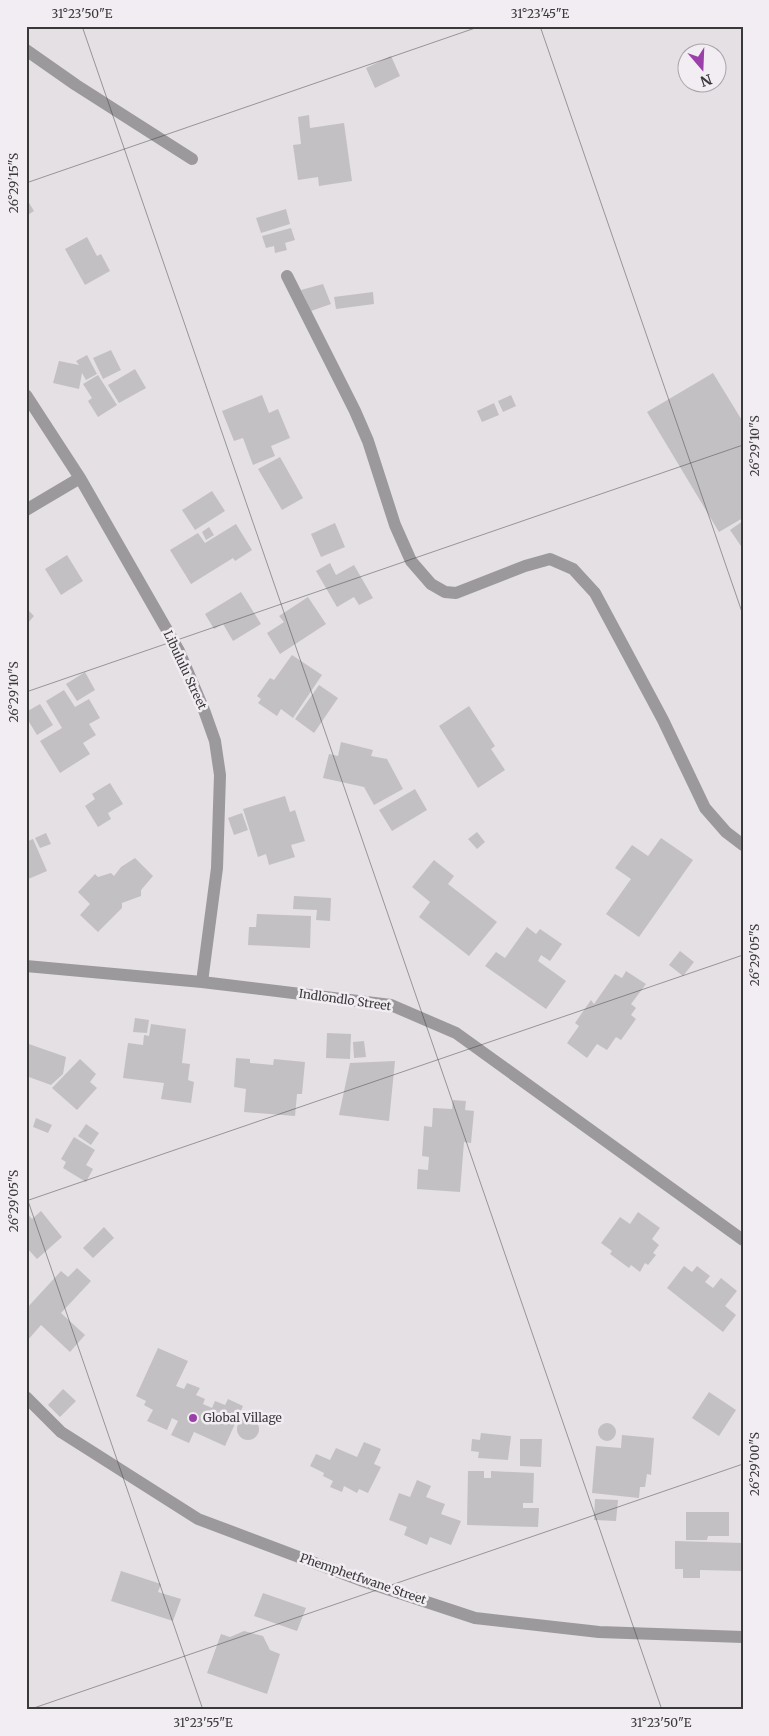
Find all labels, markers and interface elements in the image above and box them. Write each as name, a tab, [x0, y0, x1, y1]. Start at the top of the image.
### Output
text: 31°23'50"E	[52, 6, 113, 21]
text: 31°23'45"E	[511, 6, 570, 21]
north arrow	[676, 42, 726, 92]
text: N	[698, 70, 714, 91]
text: 26°29'15"S	[6, 153, 21, 213]
text: 26°29'10"S	[747, 415, 762, 477]
street label: Libululu Street	[161, 628, 210, 712]
text: 26°29'10"S	[6, 661, 21, 723]
text: 26°29'05"S	[747, 924, 762, 986]
street label: Indlondlo Street	[298, 986, 393, 1013]
text: 26°29'05"S	[6, 1170, 21, 1232]
place label: Global Village	[203, 1410, 282, 1425]
marker: Global Village	[187, 1412, 199, 1424]
text: 26°29'00"S	[747, 1432, 762, 1496]
street label: Phemphetfwane Street	[298, 1550, 429, 1607]
text: 31°23'55"E	[173, 1715, 233, 1730]
text: 31°23'50"E	[631, 1715, 692, 1730]

